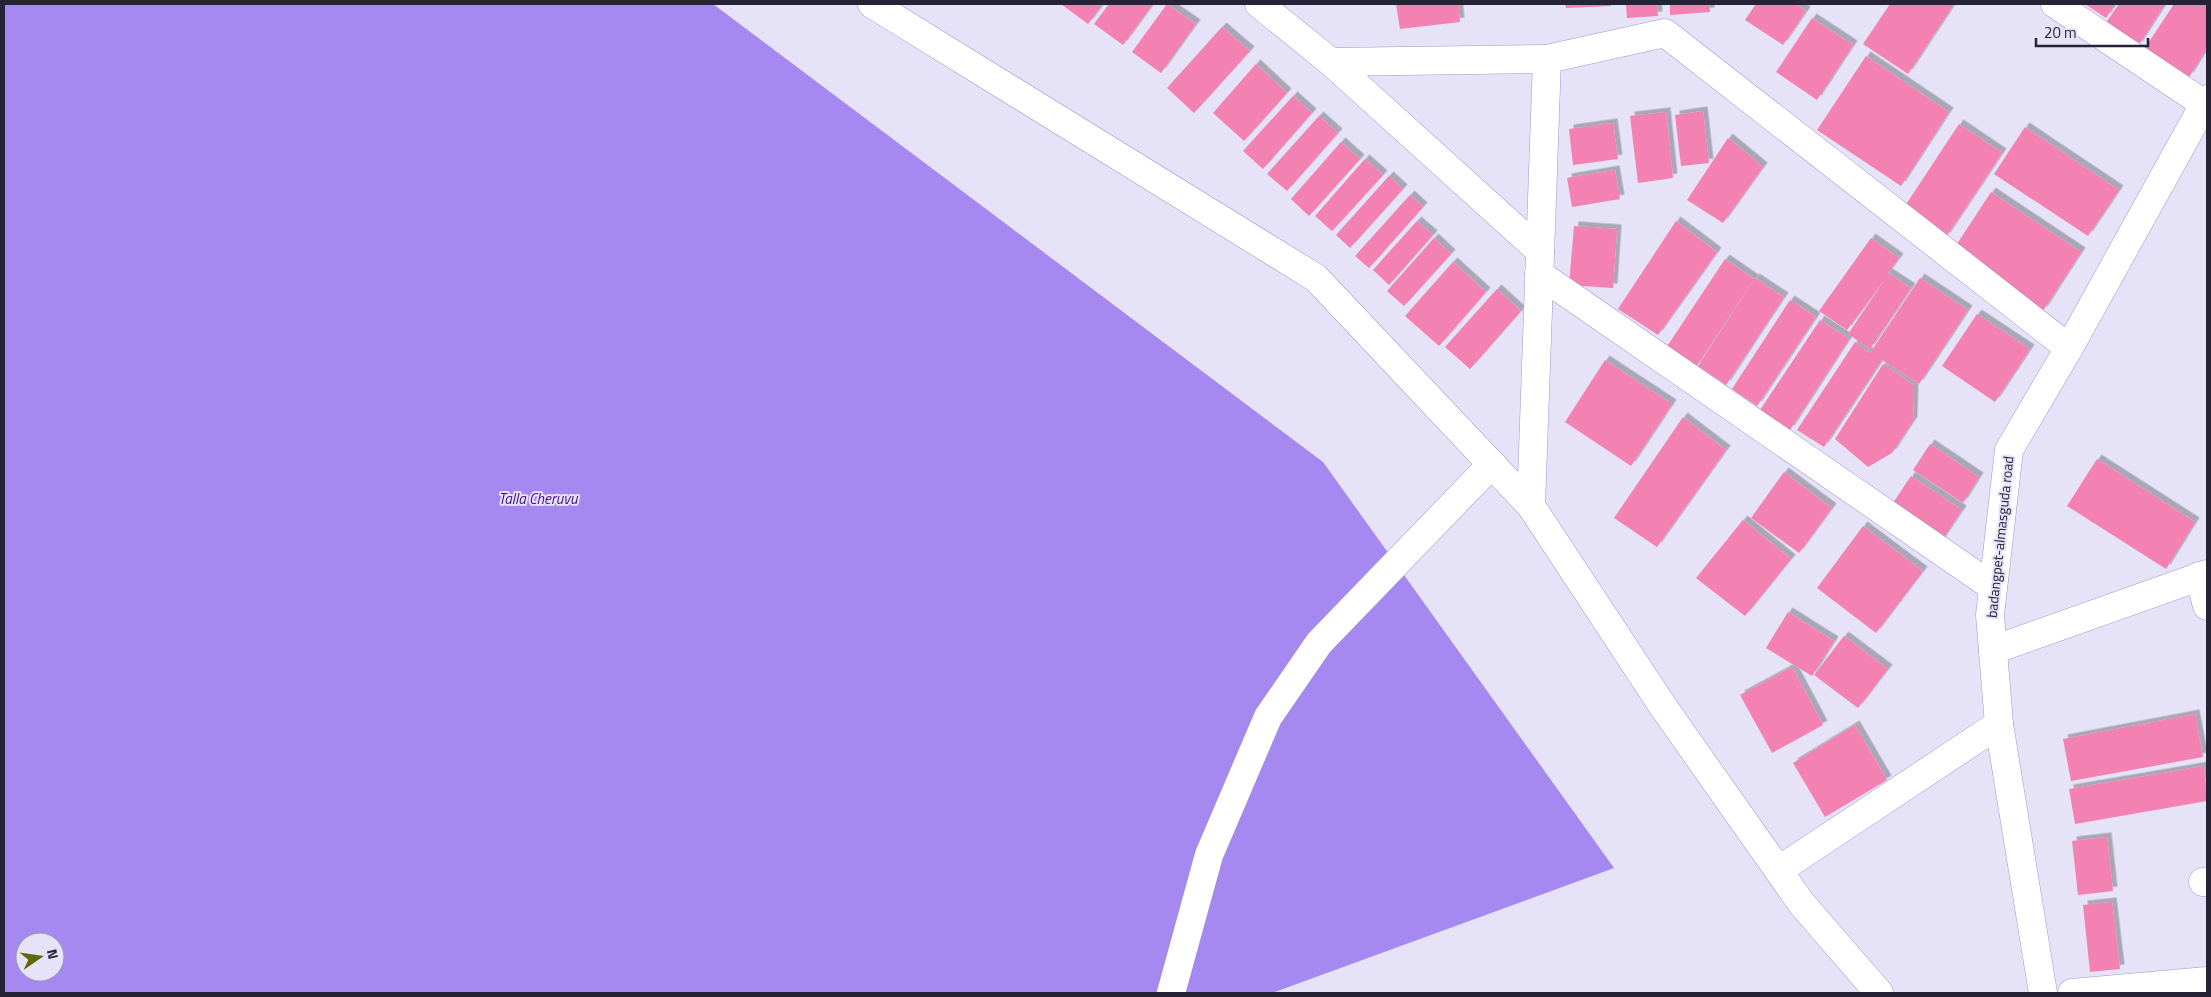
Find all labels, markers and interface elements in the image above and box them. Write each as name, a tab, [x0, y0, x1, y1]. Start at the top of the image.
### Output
scale bar	[2036, 15, 2148, 47]
text: 20 m	[2044, 21, 2077, 44]
street label: badangpet-almasguda road	[1981, 455, 2018, 619]
water label: Talla Cheruvu	[498, 487, 579, 510]
north arrow	[15, 932, 65, 982]
text: N	[42, 947, 64, 961]

